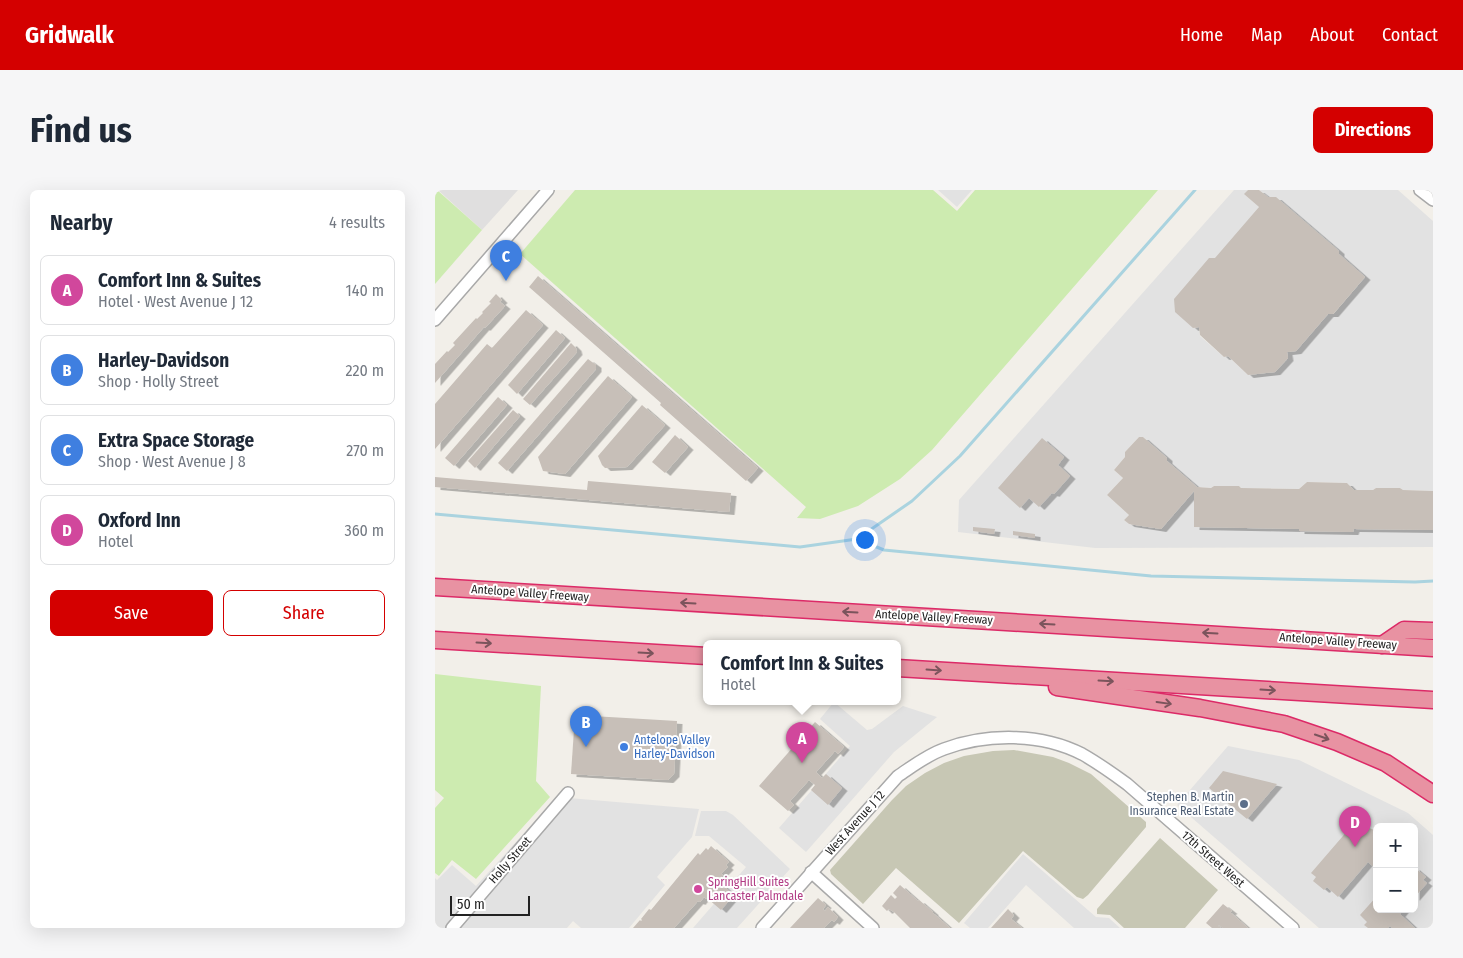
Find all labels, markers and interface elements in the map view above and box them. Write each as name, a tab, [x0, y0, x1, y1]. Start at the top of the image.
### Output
text: Gridwalk	[25, 21, 114, 49]
text: Home	[1180, 24, 1223, 46]
text: Map	[1251, 24, 1282, 46]
text: About	[1310, 24, 1354, 46]
text: Contact	[1382, 24, 1438, 46]
button: Directions	[1313, 107, 1433, 153]
text: Find us	[30, 109, 132, 151]
text: Nearby	[50, 210, 112, 236]
text: 4 results	[329, 213, 385, 232]
pin: C	[490, 240, 522, 281]
text: Comfort Inn & Suites	[98, 269, 261, 292]
text: A	[63, 281, 71, 300]
text: 140 m	[346, 281, 384, 300]
text: Hotel · West Avenue J 12	[98, 292, 253, 311]
text: Harley-Davidson	[98, 349, 229, 372]
text: B	[63, 361, 71, 380]
text: 220 m	[345, 361, 384, 380]
text: Shop · Holly Street	[98, 372, 219, 391]
text: Extra Space Storage	[98, 429, 254, 452]
text: C	[63, 441, 71, 460]
text: 270 m	[346, 441, 384, 460]
text: Shop · West Avenue J 8	[98, 452, 246, 471]
text: Oxford Inn	[98, 509, 181, 532]
text: D	[62, 521, 72, 540]
text: 360 m	[344, 521, 384, 540]
your location	[852, 527, 878, 553]
text: Hotel	[98, 532, 133, 551]
street label: Antelope Valley Freeway	[471, 582, 590, 604]
button: Save	[50, 590, 213, 636]
button: Share	[223, 590, 385, 636]
one-way arrow	[680, 598, 696, 607]
street label: Antelope Valley Freeway	[875, 607, 994, 627]
one-way arrow	[842, 608, 858, 617]
one-way arrow	[1040, 619, 1056, 628]
one-way arrow	[1202, 629, 1218, 638]
street label: Antelope Valley Freeway	[1279, 630, 1398, 652]
one-way arrow	[475, 639, 491, 648]
popup	[703, 640, 901, 705]
one-way arrow	[638, 648, 654, 657]
text: Comfort Inn & Suites	[720, 652, 884, 675]
one-way arrow	[925, 666, 941, 675]
text: Hotel	[720, 675, 756, 694]
one-way arrow	[1098, 676, 1114, 685]
one-way arrow	[1260, 686, 1276, 695]
one-way arrow	[1155, 698, 1171, 708]
pin: B	[570, 706, 602, 747]
pin: A	[786, 722, 818, 763]
place label: Antelope Valley Harley-Davidson	[634, 733, 715, 761]
one-way arrow	[1314, 733, 1329, 742]
marker: Antelope Valley Harley-Davidson	[618, 741, 630, 753]
street label: West Avenue J 12	[822, 788, 888, 858]
place label: Stephen B. Martin Insurance Real Estate	[1129, 790, 1234, 818]
marker: Stephen B. Martin Insurance Real Estate	[1238, 798, 1250, 810]
pin: D	[1339, 806, 1371, 847]
map controls	[1373, 823, 1418, 913]
button: +	[1373, 823, 1418, 868]
street label: 17th Street West	[1179, 828, 1247, 890]
street label: Holly Street	[486, 834, 534, 886]
button: −	[1373, 868, 1418, 913]
place label: SpringHill Suites Lancaster Palmdale	[708, 875, 803, 903]
marker: SpringHill Suites Lancaster Palmdale	[692, 883, 704, 895]
scale bar	[450, 893, 530, 916]
text: 50 m	[457, 896, 485, 913]

